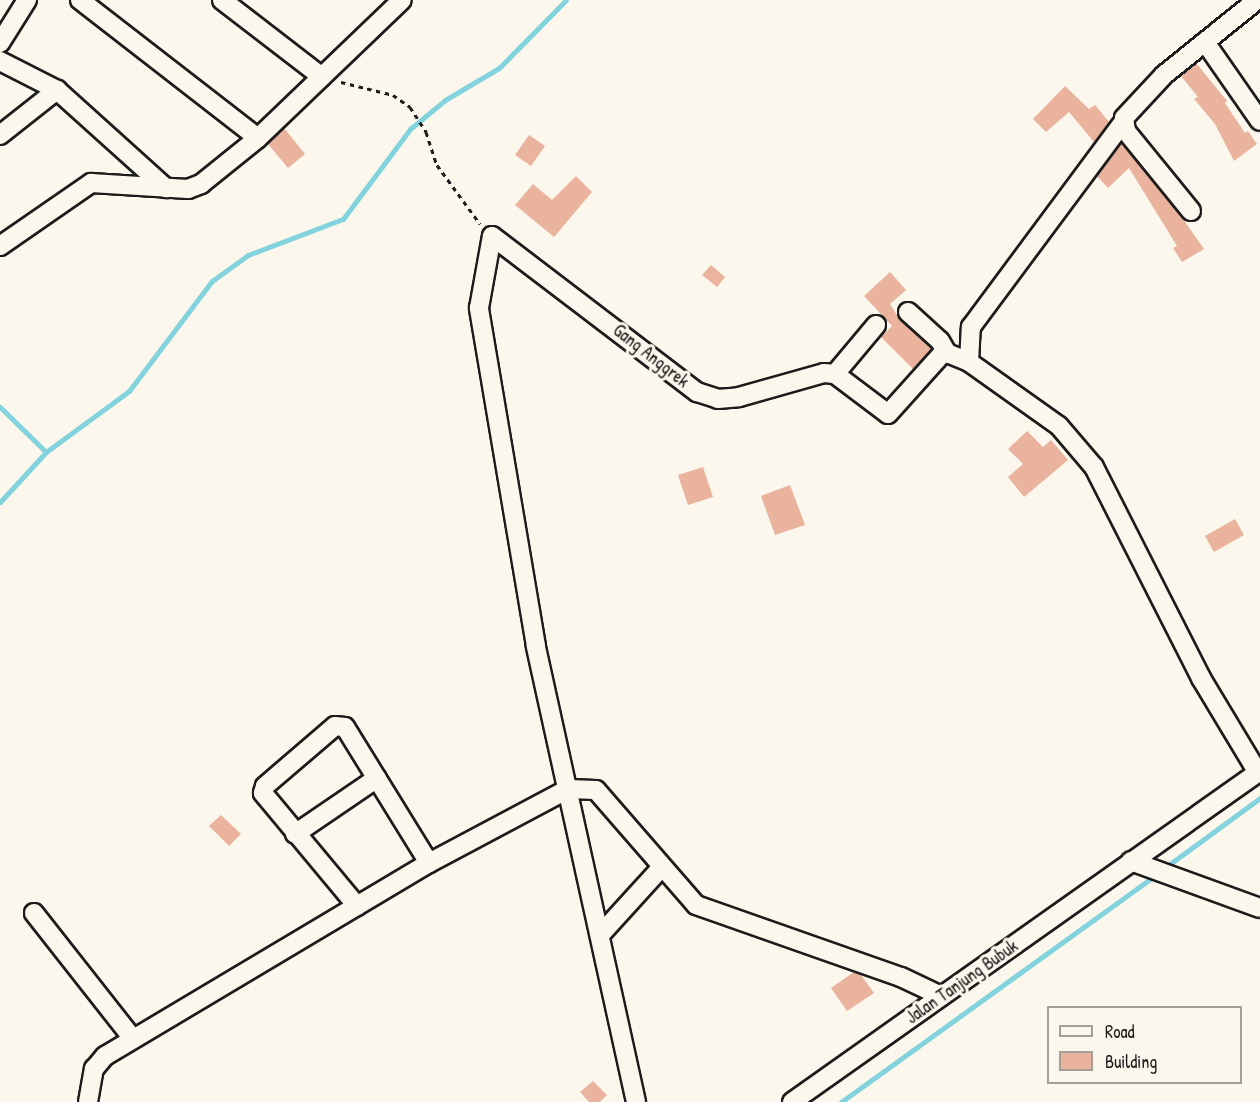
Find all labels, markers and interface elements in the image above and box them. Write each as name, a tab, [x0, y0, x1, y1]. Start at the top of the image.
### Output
street label: Gang Anggrek	[609, 320, 693, 392]
street label: Jalan Tanjung Bubuk	[902, 935, 1022, 1029]
legend	[1047, 1006, 1242, 1084]
text: Road	[1105, 1019, 1135, 1044]
text: Building	[1105, 1049, 1157, 1074]

